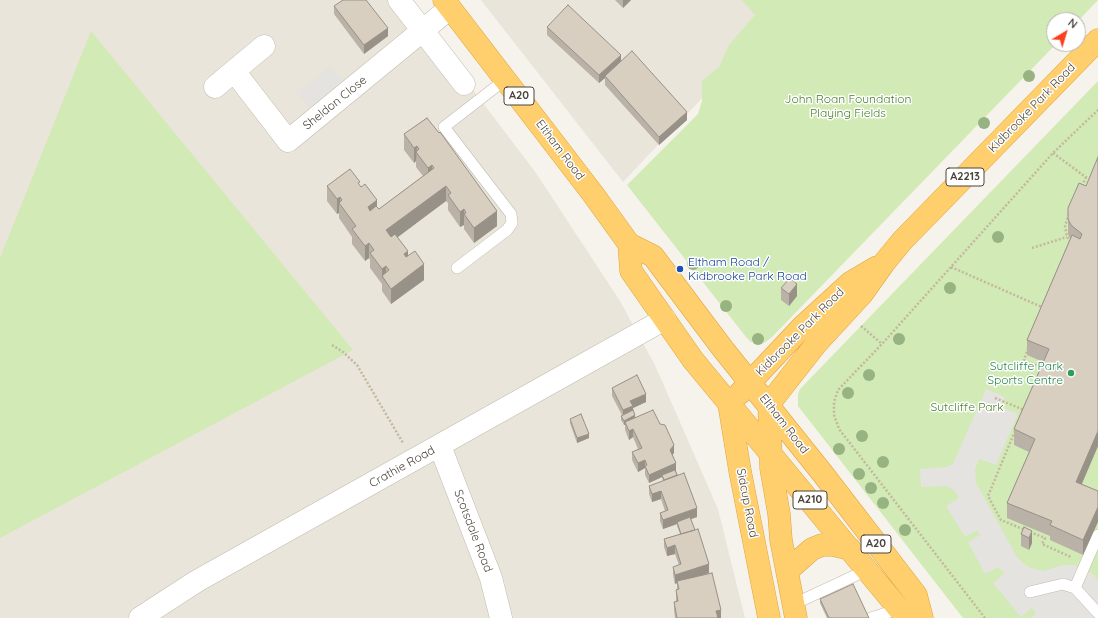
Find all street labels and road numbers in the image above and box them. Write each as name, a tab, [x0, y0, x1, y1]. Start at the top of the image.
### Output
street label: Kidbrooke Park Road	[986, 60, 1078, 156]
street label: Sheldon Close	[300, 73, 370, 133]
road number: A20	[504, 87, 534, 105]
street label: Eltham Road	[533, 117, 587, 183]
road number: A2213	[946, 168, 984, 186]
street label: Kidbrooke Park Road	[753, 285, 847, 379]
street label: Eltham Road	[756, 391, 812, 457]
street label: Crathie Road	[367, 443, 437, 491]
street label: Sidcup Road	[733, 467, 761, 539]
street label: Scotsdale Road	[451, 488, 495, 574]
road number: A210	[793, 491, 827, 509]
road number: A20	[861, 535, 891, 553]

